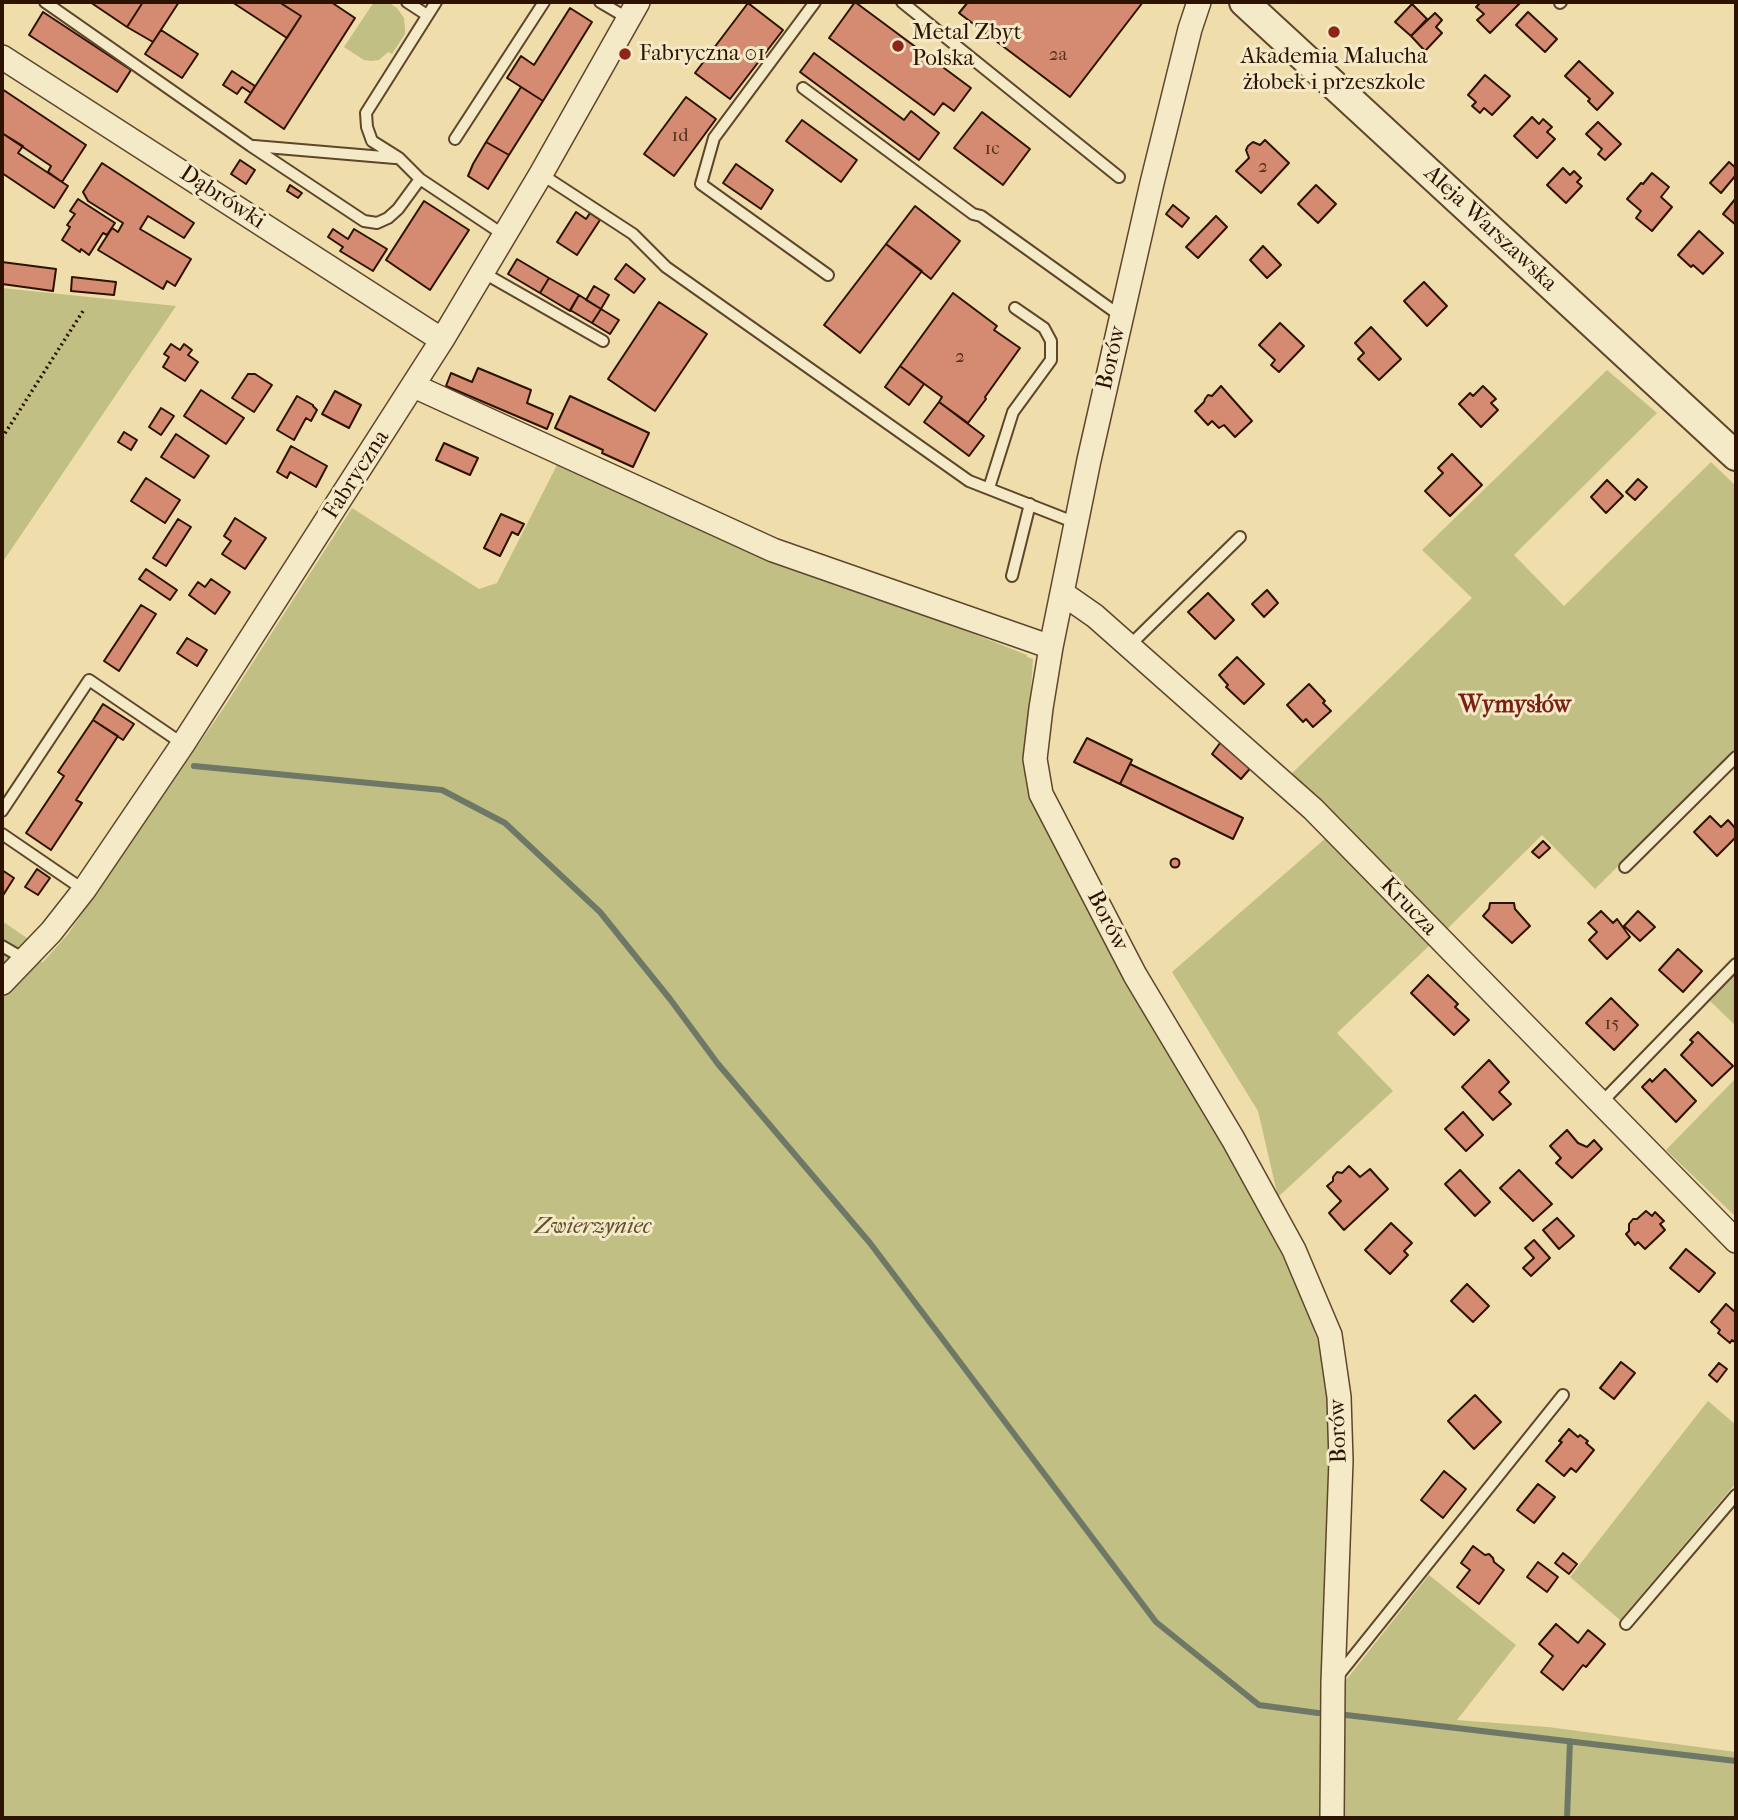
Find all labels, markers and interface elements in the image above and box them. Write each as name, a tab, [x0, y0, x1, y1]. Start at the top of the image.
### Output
place label: Metal Zbyt Polska	[912, 19, 1022, 73]
marker: Akademia Malucha żłobek i przeszkole	[1326, 24, 1342, 40]
marker: Metal Zbyt Polska	[890, 38, 906, 54]
place label: Fabryczna 01	[639, 40, 765, 68]
place label: Akademia Malucha żłobek i przeszkole	[1240, 43, 1428, 97]
house number: 2a	[1049, 44, 1067, 66]
marker: Fabryczna 01	[617, 46, 633, 62]
house number: 1d	[671, 125, 689, 147]
house number: 1c	[984, 138, 1000, 160]
house number: 2	[1258, 156, 1268, 178]
street label: Dąbrówki	[174, 160, 270, 236]
street label: Aleja Warszawska	[1418, 160, 1562, 298]
street label: Borów	[1091, 324, 1133, 392]
house number: 2	[955, 346, 965, 368]
street label: Fabryczna	[318, 425, 396, 525]
district label: Wymysłów	[1459, 692, 1571, 720]
street label: Krucza	[1374, 872, 1442, 942]
street label: Borów	[1080, 886, 1134, 956]
house number: 15	[1605, 1013, 1619, 1035]
park label: Zwierzyniec	[535, 1213, 651, 1241]
street label: Borów	[1324, 1398, 1354, 1464]

